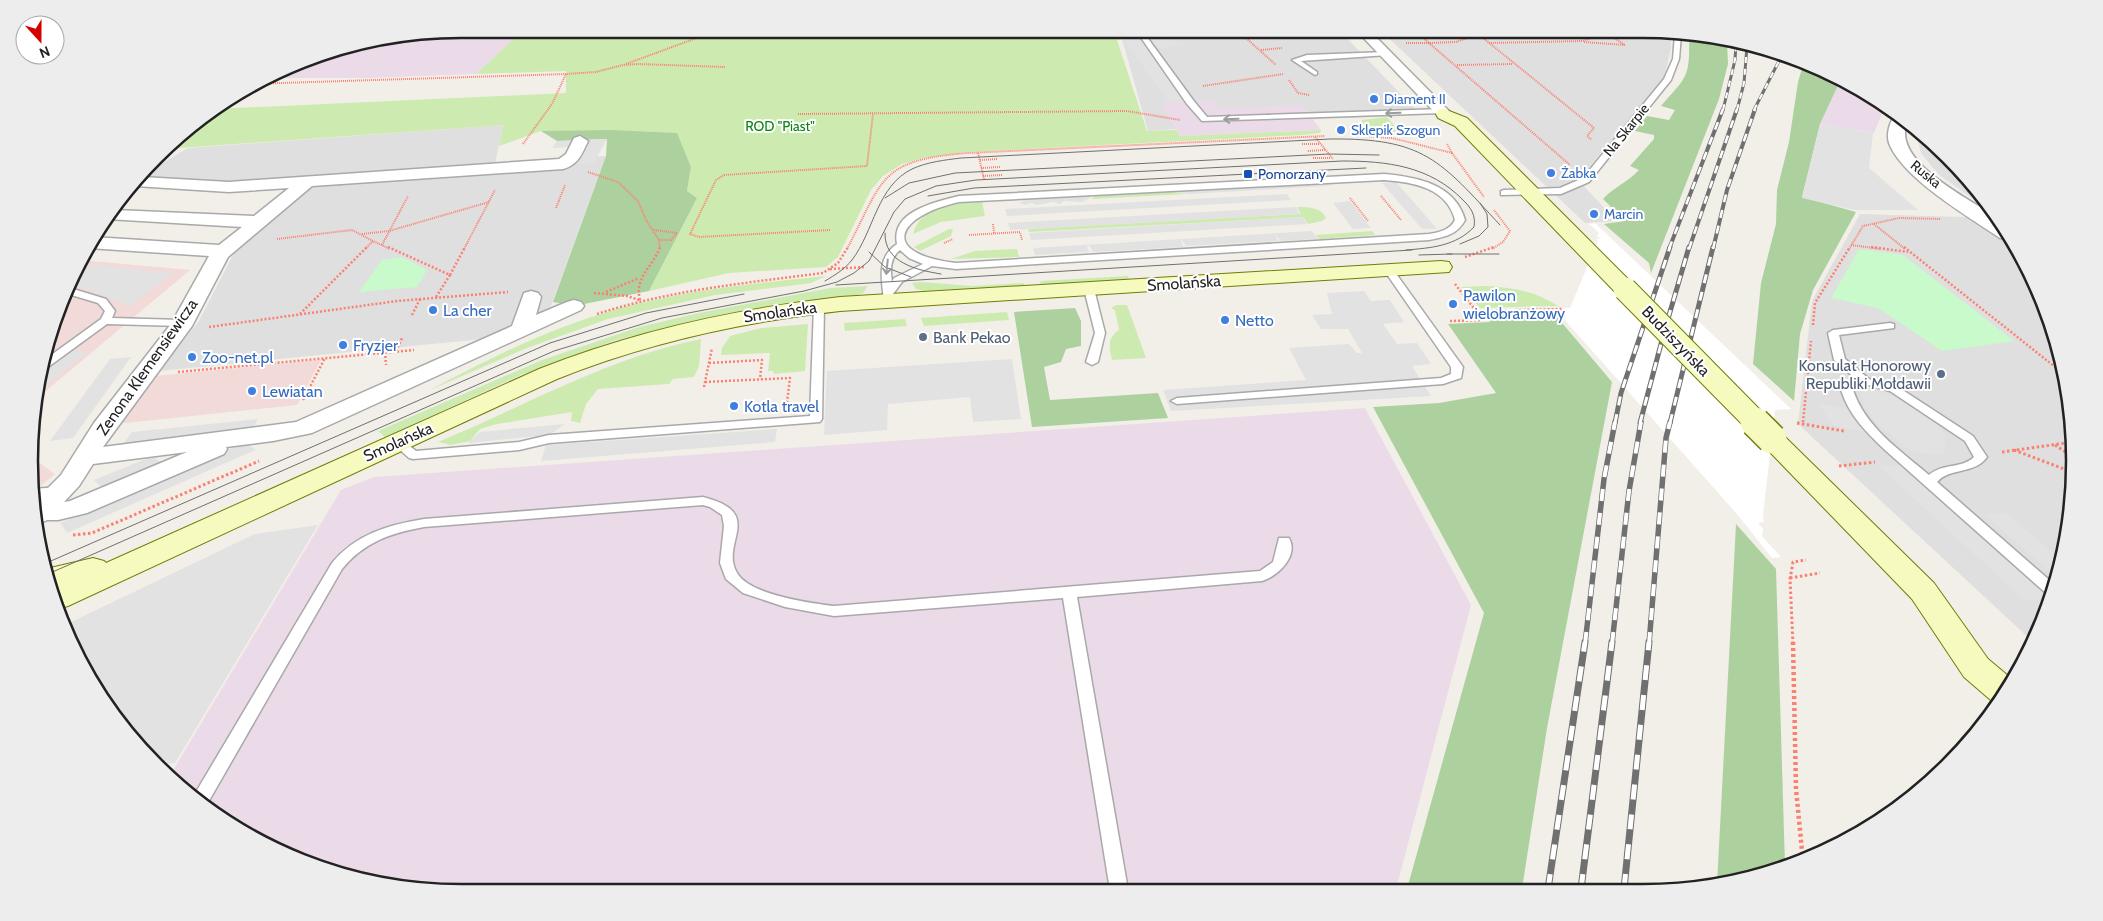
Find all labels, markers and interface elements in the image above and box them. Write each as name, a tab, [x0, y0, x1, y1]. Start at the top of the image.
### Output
north arrow	[15, 15, 65, 65]
text: N	[37, 42, 53, 62]
place label: Diament II	[1384, 90, 1446, 108]
marker: Diament II	[1368, 93, 1380, 105]
street label: Na Skarpie	[1599, 100, 1653, 160]
one-way arrow	[1385, 109, 1401, 118]
one-way arrow	[1223, 115, 1239, 124]
park label: ROD "Piast"	[745, 117, 815, 135]
place label: Sklepik Szogun	[1351, 121, 1440, 139]
marker: Sklepik Szogun	[1335, 124, 1347, 136]
street label: Ruska	[1907, 156, 1945, 192]
place label: Żabka	[1561, 164, 1596, 182]
place label: Pomorzany	[1258, 165, 1326, 183]
marker: Żabka	[1545, 167, 1557, 179]
marker: Pomorzany	[1242, 168, 1254, 180]
place label: Marcin	[1604, 205, 1644, 223]
marker: Marcin	[1588, 208, 1600, 220]
one-way arrow	[882, 258, 891, 274]
street label: Smolańska	[1146, 271, 1222, 295]
place label: Pawilon wielobranżowy	[1463, 286, 1565, 323]
street label: Zenona Klemensiewicza	[93, 295, 201, 439]
street label: Smolańska	[742, 297, 818, 327]
marker: Pawilon wielobranżowy	[1447, 298, 1459, 310]
place label: La cher	[443, 301, 492, 320]
street label: Budziszyńska	[1638, 302, 1714, 380]
marker: La cher	[427, 304, 439, 316]
place label: Netto	[1235, 311, 1274, 330]
marker: Netto	[1219, 314, 1231, 326]
place label: Bank Pekao	[933, 328, 1011, 347]
marker: Bank Pekao	[917, 331, 929, 343]
place label: Fryzjer	[353, 336, 399, 355]
marker: Fryzjer	[337, 339, 349, 351]
place label: Zoo-net.pl	[202, 348, 273, 367]
marker: Zoo-net.pl	[186, 351, 198, 363]
place label: Konsulat Honorowy Republiki Mołdawii	[1799, 356, 1931, 393]
marker: Konsulat Honorowy Republiki Mołdawii	[1935, 368, 1947, 380]
place label: Lewiatan	[262, 382, 323, 401]
marker: Lewiatan	[246, 385, 258, 397]
place label: Kotla travel	[744, 397, 819, 416]
marker: Kotla travel	[728, 400, 740, 412]
street label: Smolańska	[360, 418, 436, 466]

